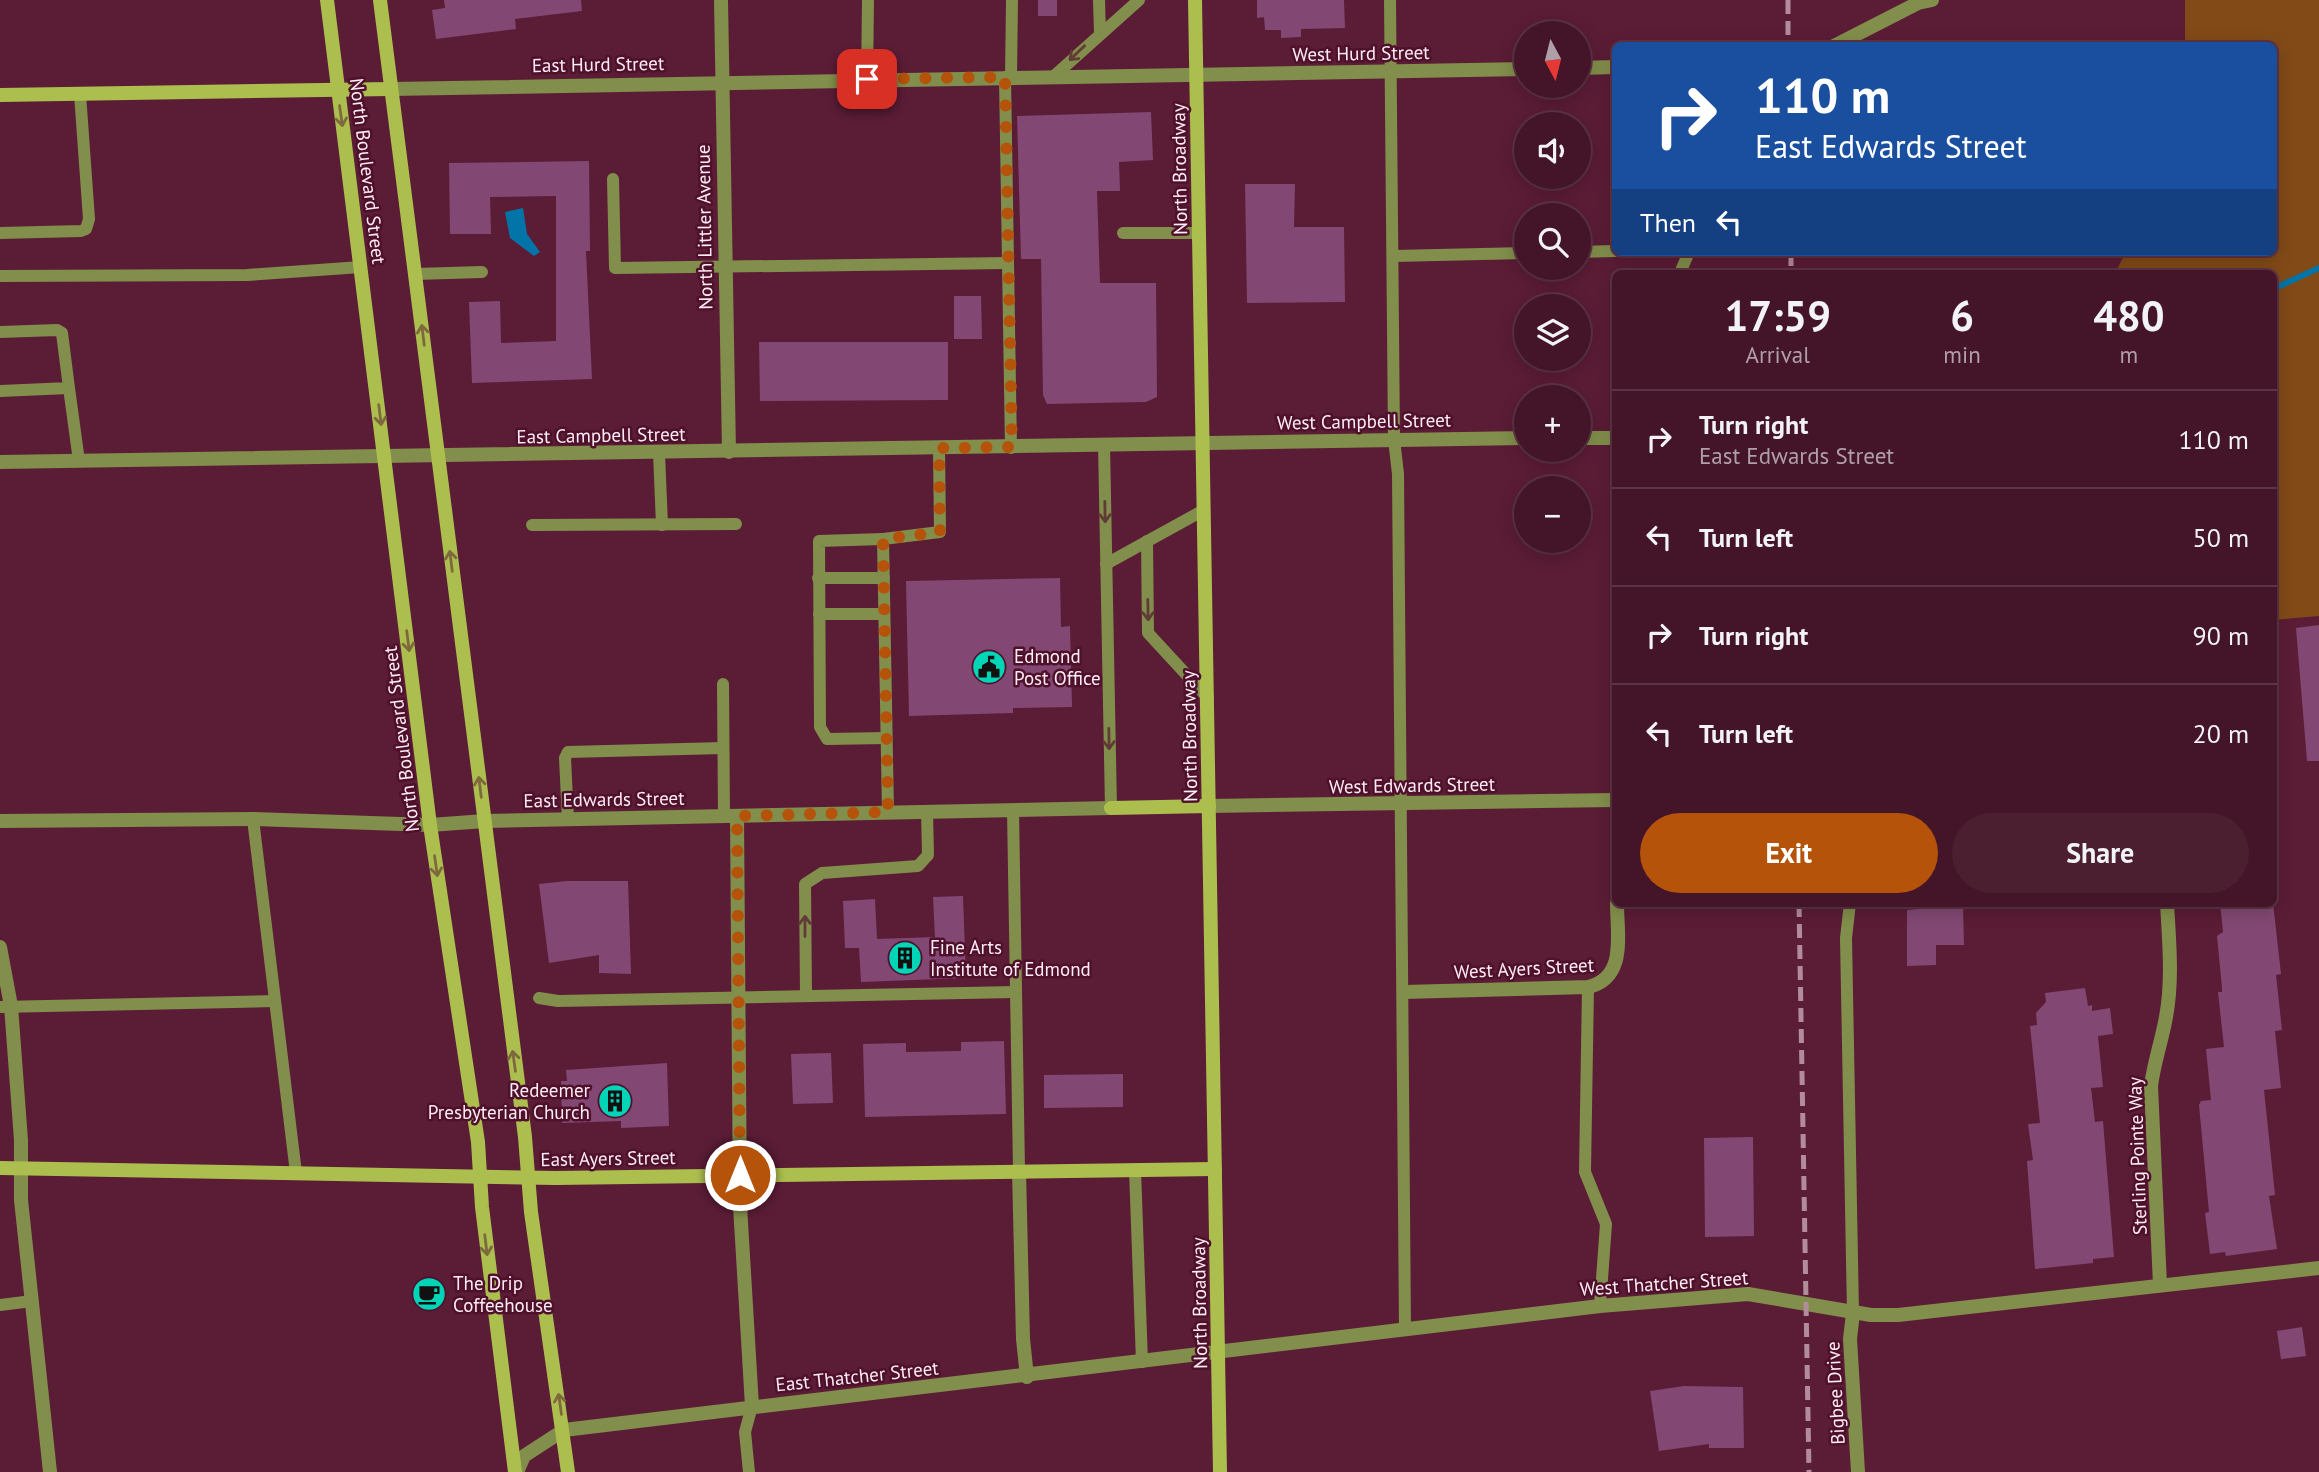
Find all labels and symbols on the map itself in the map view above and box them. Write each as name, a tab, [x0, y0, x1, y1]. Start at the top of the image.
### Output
north arrow	[1514, 21, 1591, 98]
street label: West Hurd Street	[1292, 40, 1430, 66]
one-way arrow	[1069, 45, 1086, 62]
pin	[837, 49, 897, 109]
street label: East Hurd Street	[532, 51, 665, 77]
street label: North Boulevard Street	[345, 77, 391, 266]
street label: North Broadway	[1166, 103, 1192, 235]
one-way arrow	[335, 105, 348, 127]
street label: North Littler Avenue	[691, 144, 717, 310]
one-way arrow	[416, 325, 429, 347]
one-way arrow	[374, 403, 387, 426]
street label: West Campbell Street	[1277, 407, 1452, 435]
street label: East Campbell Street	[516, 422, 686, 448]
one-way arrow	[1098, 500, 1112, 523]
one-way arrow	[445, 550, 458, 573]
one-way arrow	[1141, 598, 1154, 621]
one-way arrow	[401, 629, 414, 651]
street label: North Boulevard Street	[378, 644, 424, 833]
place label: Edmond Post Office	[1014, 644, 1101, 690]
public building icon: Edmond Post Office	[970, 648, 1008, 686]
street label: North Broadway	[1176, 670, 1202, 802]
one-way arrow	[1103, 728, 1116, 751]
street label: West Edwards Street	[1329, 772, 1496, 798]
one-way arrow	[474, 776, 487, 799]
street label: East Edwards Street	[523, 786, 685, 812]
one-way arrow	[430, 855, 443, 877]
one-way arrow	[798, 915, 812, 938]
place label: Fine Arts Institute of Edmond	[930, 935, 1091, 981]
building icon: Fine Arts Institute of Edmond	[886, 939, 924, 977]
street label: West Ayers Street	[1453, 952, 1595, 984]
one-way arrow	[508, 1050, 521, 1073]
street label: Sterling Pointe Way	[2122, 1076, 2152, 1235]
place label: Redeemer Presbyterian Church	[428, 1078, 591, 1124]
building icon: Redeemer Presbyterian Church	[596, 1082, 634, 1120]
position arrow	[703, 1138, 777, 1212]
street label: East Ayers Street	[540, 1145, 676, 1171]
one-way arrow	[480, 1233, 493, 1256]
street label: North Broadway	[1186, 1237, 1212, 1369]
street label: West Thatcher Street	[1579, 1265, 1750, 1301]
place label: The Drip Coffeehouse	[453, 1271, 553, 1317]
cafe icon: The Drip Coffeehouse	[410, 1275, 448, 1313]
street label: Bigbee Drive	[1820, 1341, 1850, 1445]
street label: East Thatcher Street	[774, 1355, 940, 1396]
one-way arrow	[553, 1393, 566, 1416]

